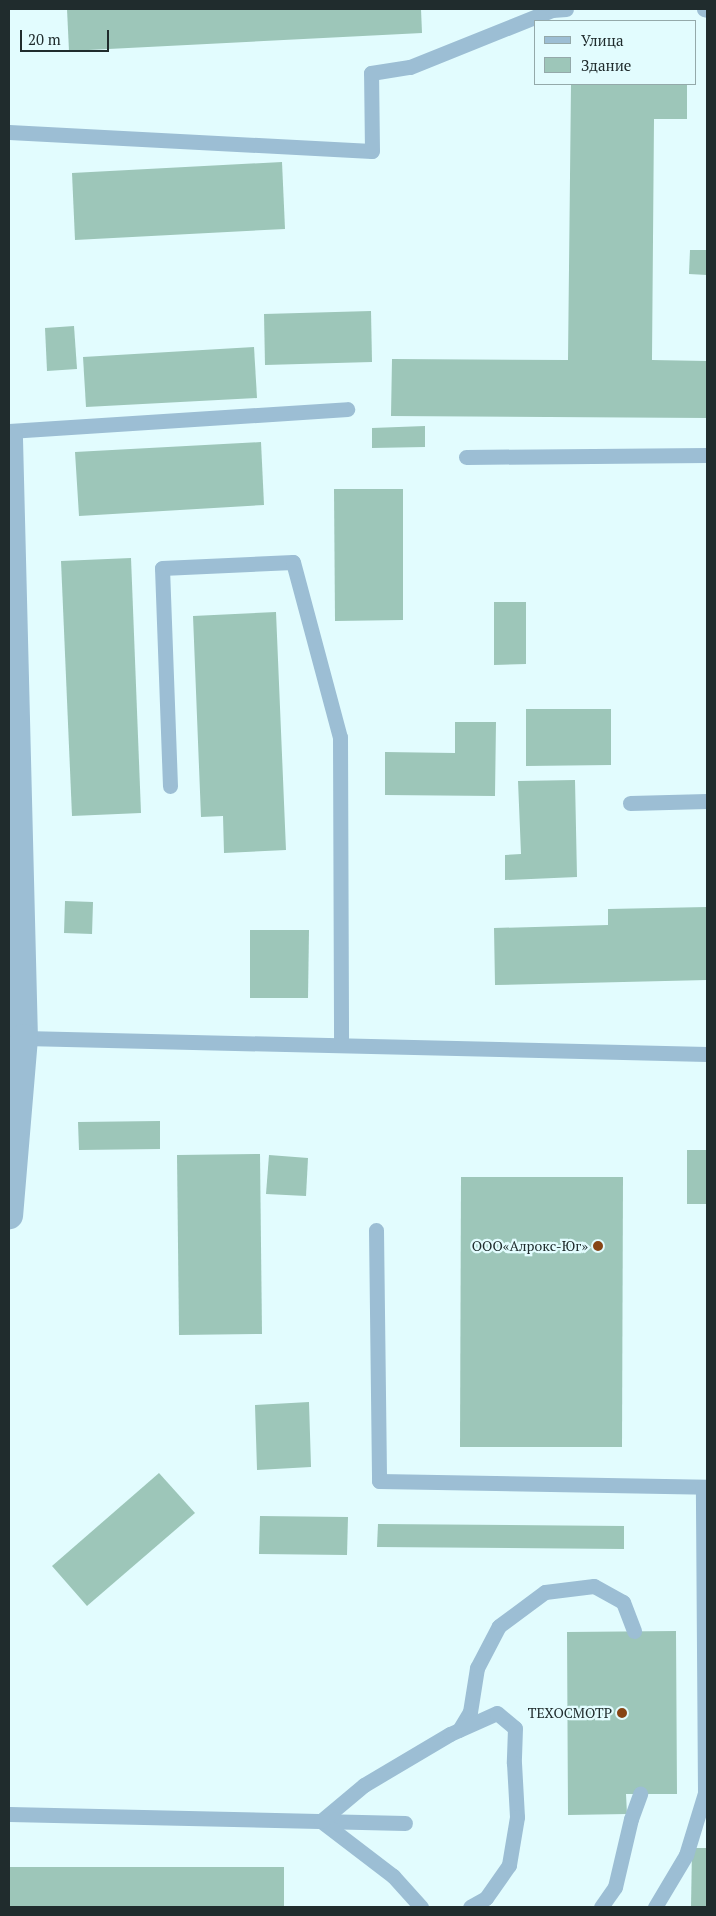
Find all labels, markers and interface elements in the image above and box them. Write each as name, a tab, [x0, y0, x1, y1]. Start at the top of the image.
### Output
scale bar	[22, 20, 111, 52]
legend	[534, 20, 696, 85]
text: 20 m	[28, 29, 61, 49]
text: Улица	[581, 30, 624, 50]
text: Здание	[581, 55, 631, 75]
place label: ООО«Алрокс-Юг»	[472, 1238, 588, 1254]
marker: ООО«Алрокс-Юг»	[592, 1240, 604, 1252]
place label: ТЕХОСМОТР	[528, 1705, 612, 1721]
marker: ТЕХОСМОТР	[616, 1707, 628, 1719]

